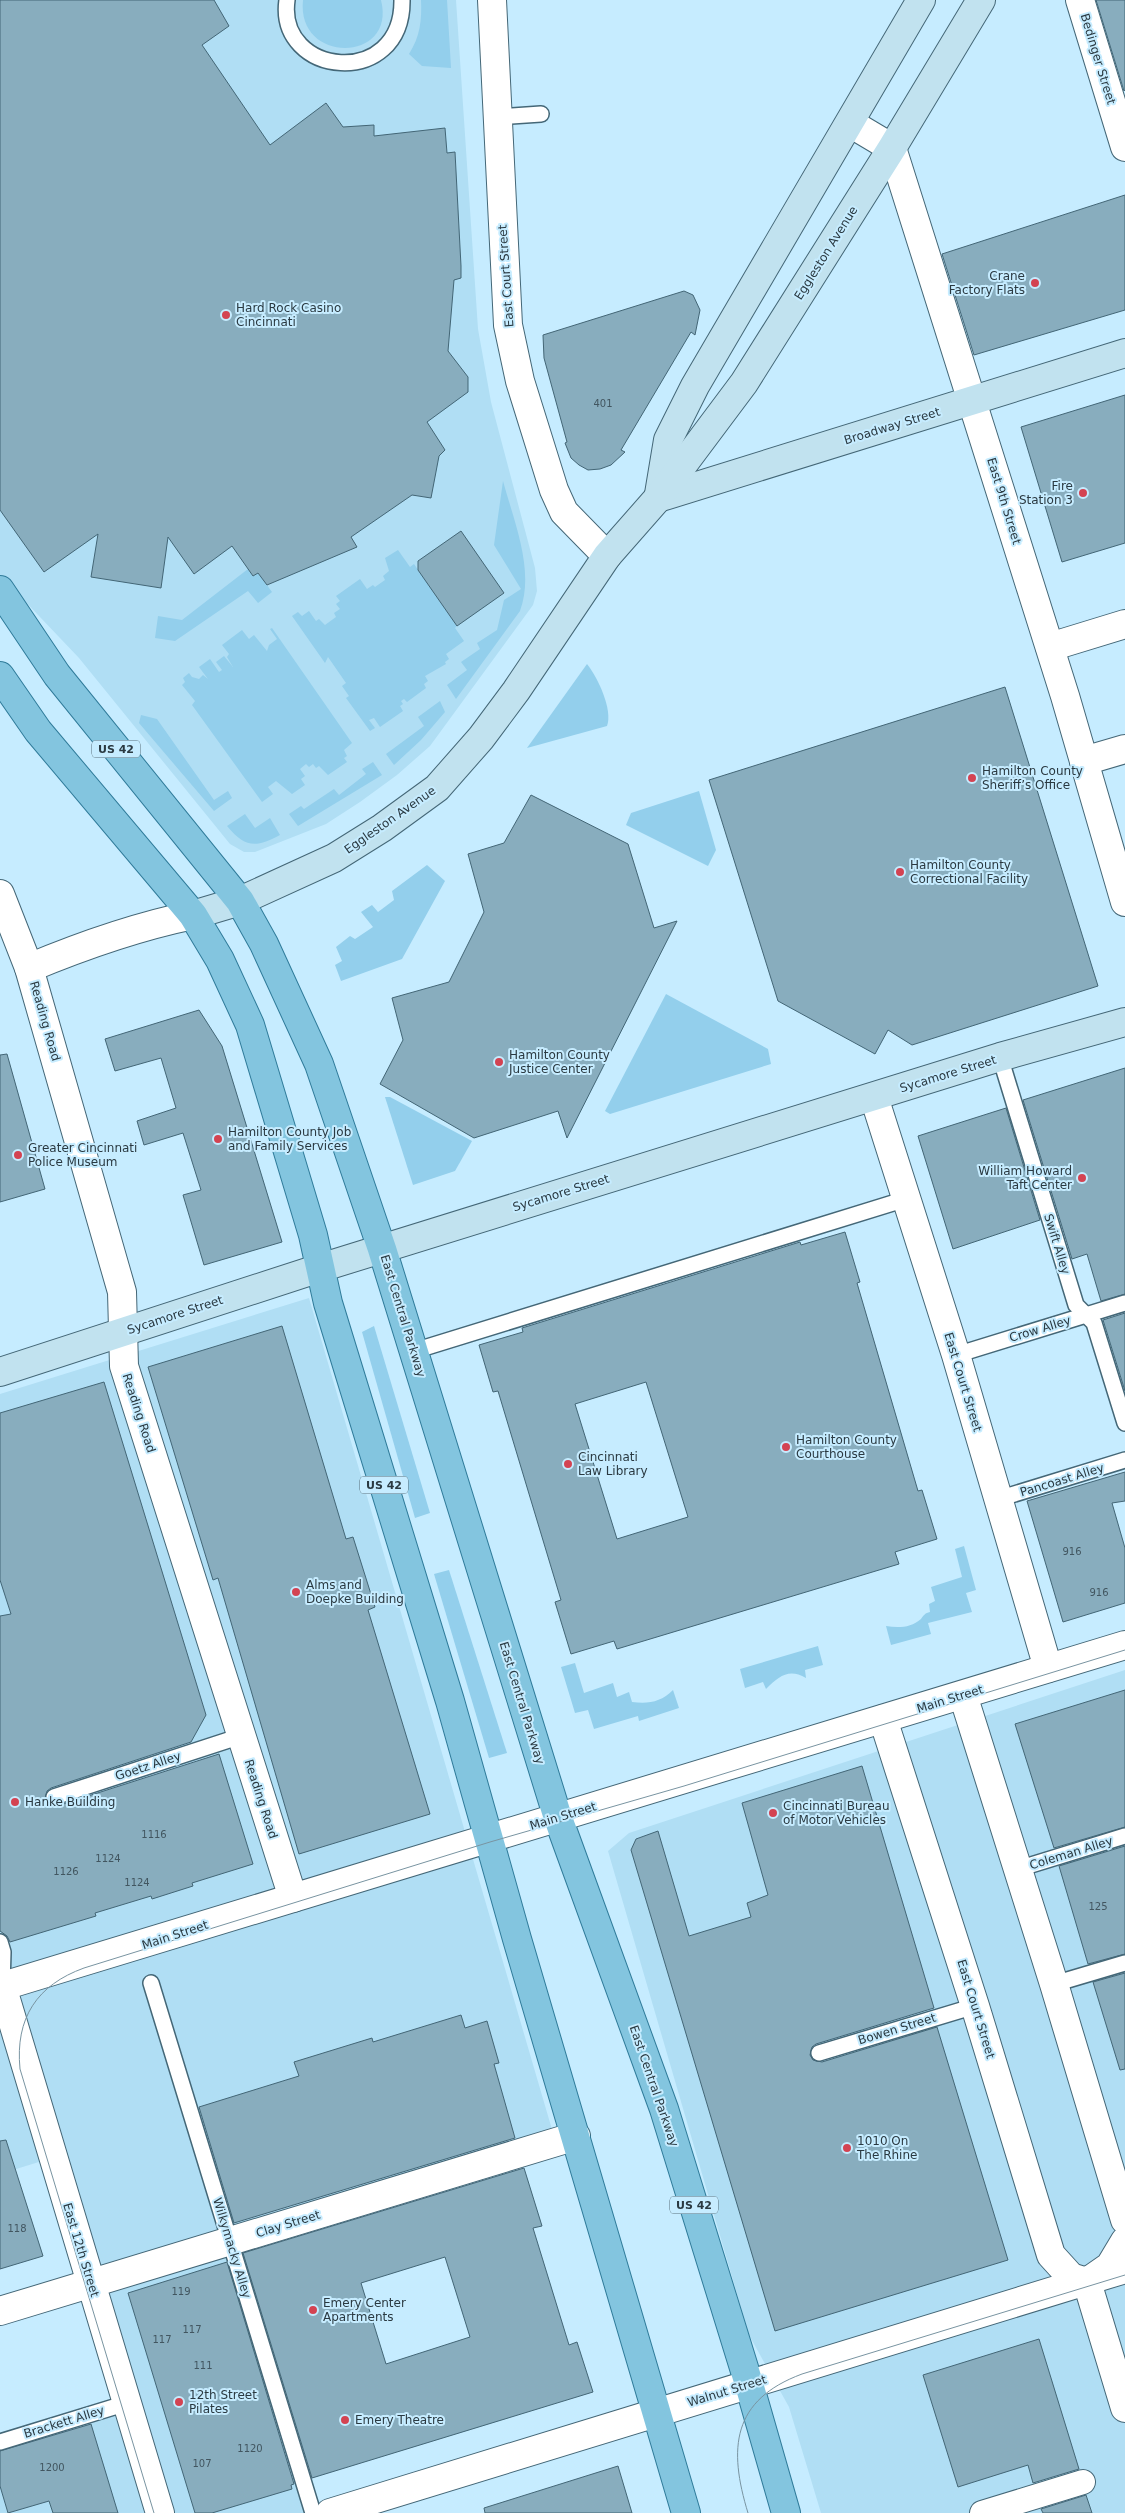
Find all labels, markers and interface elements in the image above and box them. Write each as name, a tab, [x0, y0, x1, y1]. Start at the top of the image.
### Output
street label: Bedinger Street	[1078, 12, 1119, 106]
street label: Eggleston Avenue	[791, 204, 861, 302]
street label: East Court Street	[495, 224, 517, 328]
place label: Crane Factory Flats	[949, 269, 1025, 297]
marker: Crane Factory Flats	[1029, 277, 1041, 289]
place label: Hard Rock Casino Cincinnati	[236, 301, 341, 329]
marker: Hard Rock Casino Cincinnati	[220, 309, 232, 321]
house number: 401	[593, 398, 613, 409]
street label: Broadway Street	[842, 405, 942, 447]
street label: East 9th Street	[984, 456, 1024, 546]
place label: Fire Station 3	[1019, 479, 1073, 507]
marker: Fire Station 3	[1077, 487, 1089, 499]
road number: US 42	[92, 741, 140, 758]
place label: Hamilton County Sheriff’s Office	[982, 764, 1083, 792]
marker: Hamilton County Sheriff’s Office	[966, 772, 978, 784]
street label: Eggleston Avenue	[342, 783, 438, 857]
place label: Hamilton County Correctional Facility	[910, 858, 1028, 886]
marker: Hamilton County Correctional Facility	[894, 866, 906, 878]
street label: Reading Road	[27, 979, 63, 1063]
place label: Hamilton County Justice Center	[508, 1048, 610, 1076]
street label: Sycamore Street	[898, 1053, 998, 1095]
marker: Hamilton County Justice Center	[493, 1056, 505, 1068]
place label: Hamilton County Job and Family Services	[228, 1125, 351, 1153]
marker: Hamilton County Job and Family Services	[212, 1133, 224, 1145]
place label: Greater Cincinnati Police Museum	[28, 1141, 137, 1169]
marker: Greater Cincinnati Police Museum	[12, 1149, 24, 1161]
place label: William Howard Taft Center	[978, 1164, 1072, 1192]
street label: Sycamore Street	[511, 1172, 611, 1214]
marker: William Howard Taft Center	[1076, 1172, 1088, 1184]
street label: Swift Alley	[1041, 1212, 1073, 1276]
street label: East Central Parkway	[378, 1253, 428, 1379]
street label: Sycamore Street	[125, 1293, 225, 1337]
street label: Crow Alley	[1008, 1313, 1072, 1345]
street label: East Court Street	[941, 1331, 985, 1434]
street label: Reading Road	[120, 1372, 158, 1454]
place label: Hamilton County Courthouse	[796, 1433, 897, 1461]
marker: Hamilton County Courthouse	[780, 1441, 792, 1453]
place label: Cincinnati Law Library	[578, 1450, 648, 1478]
marker: Cincinnati Law Library	[562, 1458, 574, 1470]
street label: Pancoast Alley	[1018, 1461, 1106, 1499]
road number: US 42	[360, 1476, 408, 1494]
house number: 916	[1062, 1546, 1082, 1557]
place label: Alms and Doepke Building	[306, 1578, 404, 1606]
marker: Alms and Doepke Building	[290, 1586, 302, 1598]
house number: 916	[1089, 1587, 1109, 1598]
street label: East Central Parkway	[497, 1640, 547, 1766]
street label: Main Street	[915, 1682, 985, 1716]
street label: Goetz Alley	[113, 1749, 183, 1783]
street label: Reading Road	[242, 1758, 280, 1840]
place label: Hanke Building	[25, 1795, 115, 1809]
marker: Hanke Building	[9, 1796, 21, 1808]
street label: Main Street	[528, 1799, 598, 1833]
place label: Cincinnati Bureau of Motor Vehicles	[783, 1799, 890, 1827]
marker: Cincinnati Bureau of Motor Vehicles	[767, 1807, 779, 1819]
house number: 1116	[141, 1829, 167, 1840]
street label: Coleman Alley	[1028, 1834, 1114, 1872]
house number: 1124	[95, 1853, 121, 1864]
house number: 1126	[53, 1866, 79, 1877]
house number: 1124	[124, 1877, 150, 1888]
house number: 125	[1088, 1901, 1108, 1912]
street label: Main Street	[140, 1918, 210, 1952]
street label: East Court Street	[954, 1958, 998, 2061]
street label: Bowen Street	[856, 2010, 938, 2047]
street label: East Central Parkway	[627, 2023, 681, 2149]
place label: 1010 On The Rhine	[856, 2134, 917, 2162]
marker: 1010 On The Rhine	[841, 2142, 853, 2154]
street label: Wilkymacky Alley	[210, 2196, 254, 2300]
road number: US 42	[670, 2196, 718, 2214]
street label: East 12th Street	[60, 2201, 102, 2299]
street label: Clay Street	[254, 2208, 322, 2240]
house number: 118	[7, 2223, 27, 2234]
house number: 119	[171, 2286, 191, 2297]
place label: Emery Center Apartments	[323, 2296, 406, 2324]
marker: Emery Center Apartments	[307, 2304, 319, 2316]
house number: 117	[182, 2324, 202, 2335]
house number: 117	[152, 2334, 172, 2345]
house number: 111	[193, 2360, 213, 2371]
street label: Walnut Street	[686, 2372, 769, 2410]
place label: 12th Street Pilates	[189, 2388, 257, 2416]
marker: 12th Street Pilates	[173, 2396, 185, 2408]
street label: Brackett Alley	[22, 2403, 106, 2441]
place label: Emery Theatre	[355, 2413, 444, 2427]
marker: Emery Theatre	[339, 2414, 351, 2426]
house number: 1120	[237, 2443, 263, 2454]
house number: 107	[192, 2458, 212, 2469]
house number: 1200	[39, 2462, 65, 2473]

